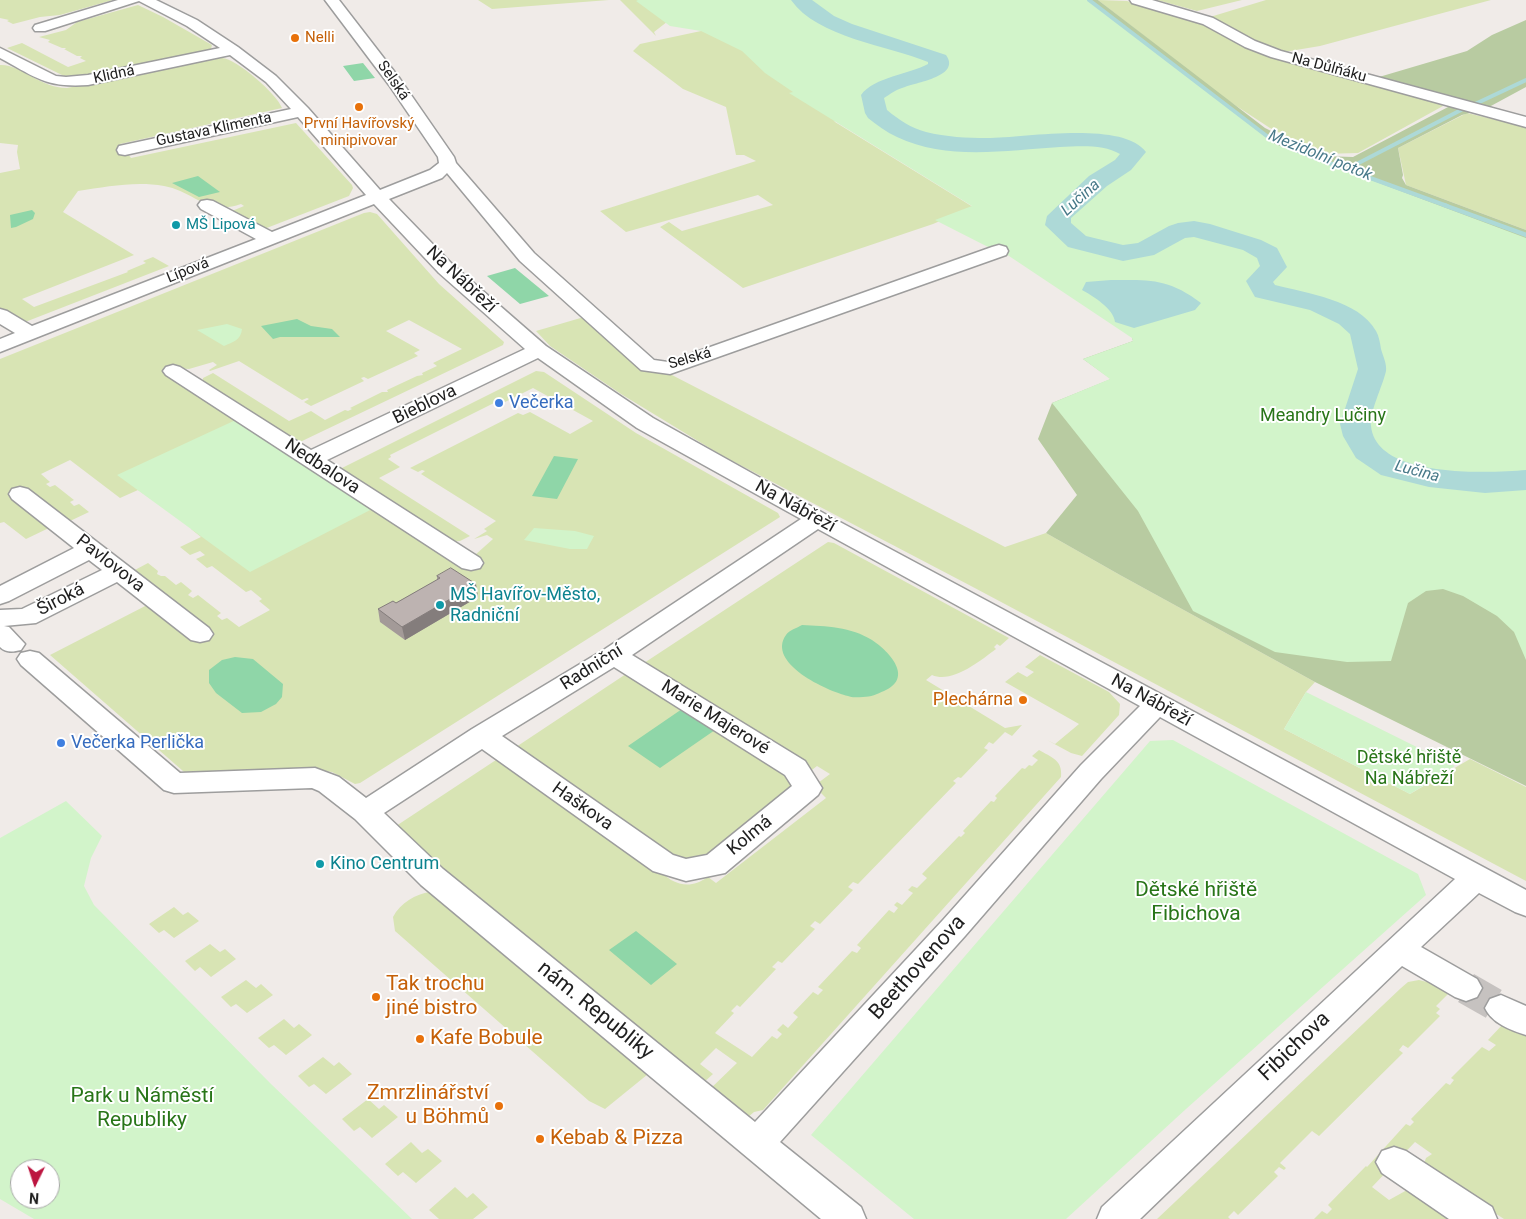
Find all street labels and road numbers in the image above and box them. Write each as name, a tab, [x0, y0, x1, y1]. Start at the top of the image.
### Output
street label: Na Důlňáku	[1290, 49, 1368, 87]
street label: Selská	[373, 58, 413, 104]
street label: Klidná	[92, 62, 136, 88]
street label: Gustava Klimenta	[155, 109, 273, 151]
street label: Na Nábřeží	[421, 242, 501, 318]
street label: Lípová	[164, 254, 212, 288]
street label: Selská	[666, 344, 714, 374]
street label: Bieblova	[390, 380, 460, 430]
street label: Nedbalova	[280, 435, 364, 499]
street label: Na Nábřeží	[751, 476, 839, 538]
street label: Pavlovova	[71, 530, 149, 598]
street label: Široká	[34, 579, 88, 621]
street label: Radniční	[557, 641, 627, 695]
street label: Na Nábřeží	[1107, 670, 1195, 732]
street label: Marie Majerové	[657, 676, 773, 760]
street label: Haškova	[547, 778, 617, 836]
street label: Kolmá	[723, 811, 777, 861]
street label: Beethovenova	[865, 911, 971, 1025]
street label: nám. Republiky	[532, 956, 658, 1066]
street label: Fibichova	[1254, 1007, 1336, 1087]

